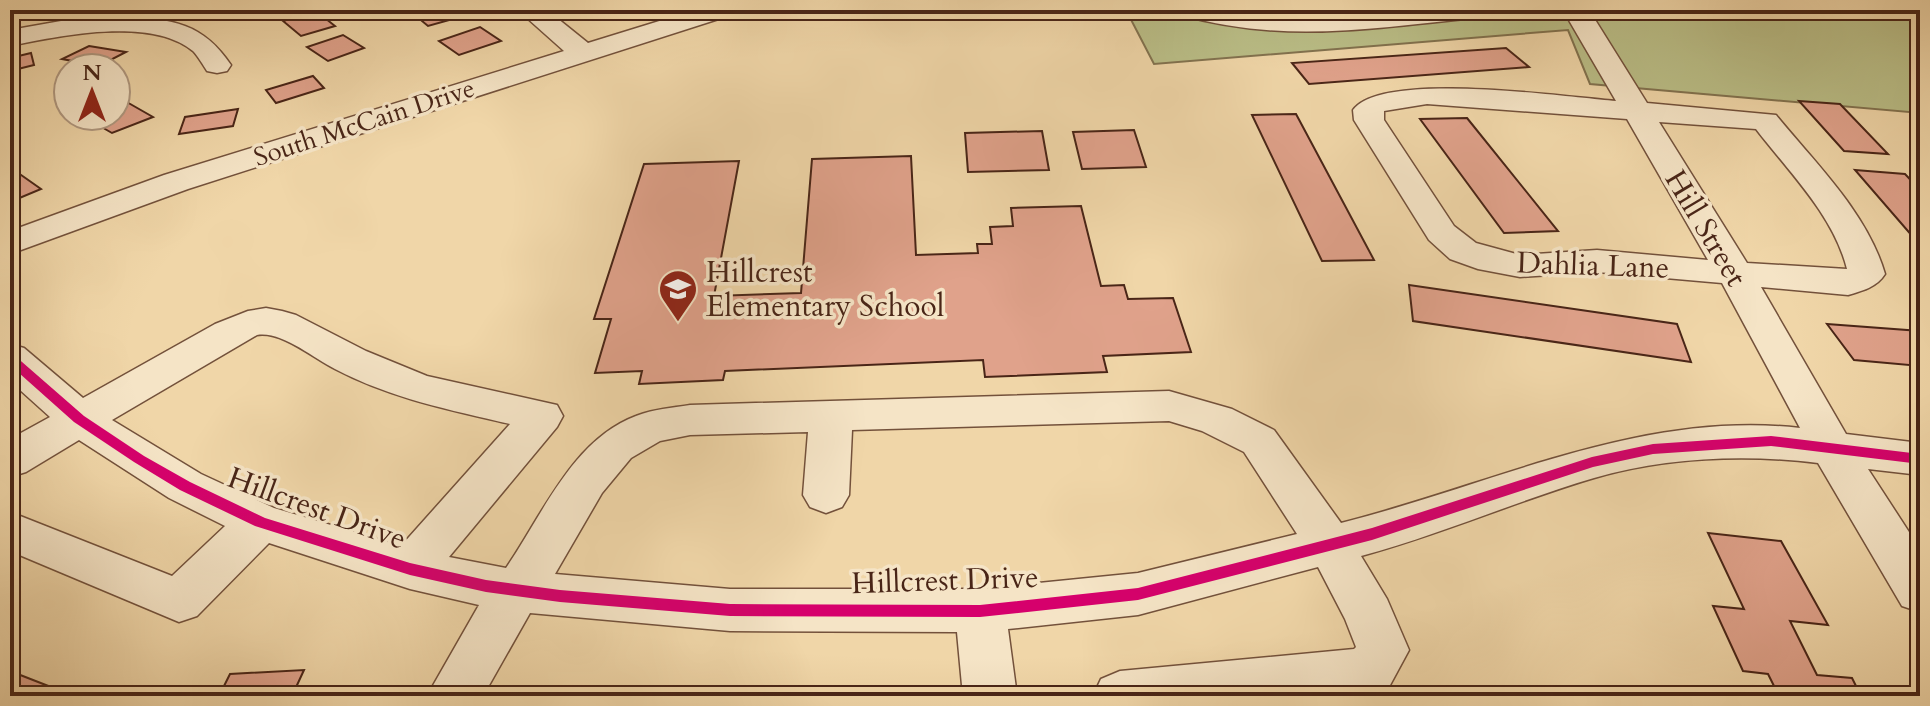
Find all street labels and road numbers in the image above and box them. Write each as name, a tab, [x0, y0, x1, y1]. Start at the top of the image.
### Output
street label: South McCain Drive	[249, 70, 479, 175]
street label: Hill Street	[1655, 162, 1757, 295]
street label: Dahlia Lane	[1516, 242, 1670, 289]
street label: Hillcrest Drive	[222, 457, 412, 560]
street label: Hillcrest Drive	[851, 557, 1039, 604]

